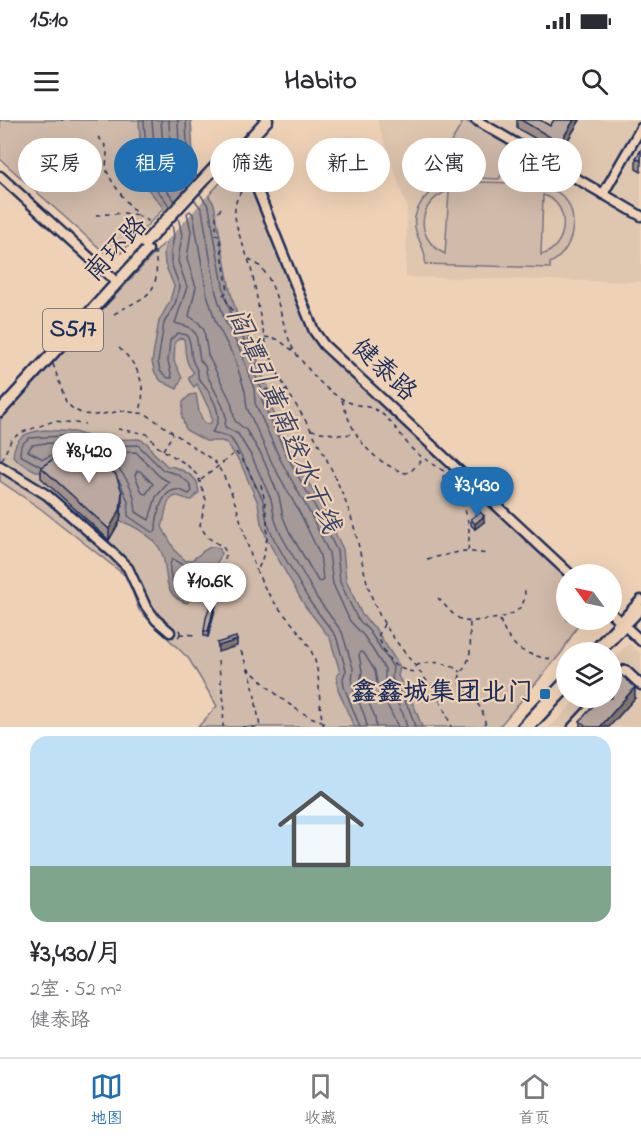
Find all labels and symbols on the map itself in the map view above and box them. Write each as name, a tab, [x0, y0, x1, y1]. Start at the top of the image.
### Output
street label: 南环路	[77, 209, 157, 291]
water label: 阎谭引黄南送水干线	[215, 302, 350, 541]
road number: S517	[43, 309, 103, 351]
street label: 健泰路	[342, 331, 424, 411]
pin: ¥8,420	[40, 433, 138, 484]
pin: ¥3,430	[428, 467, 526, 518]
pin: ¥10.6K	[161, 563, 259, 614]
north arrow	[556, 564, 622, 630]
place label: 鑫鑫城集团北门	[351, 675, 533, 713]
marker: 鑫鑫城集团北门	[538, 687, 552, 701]

